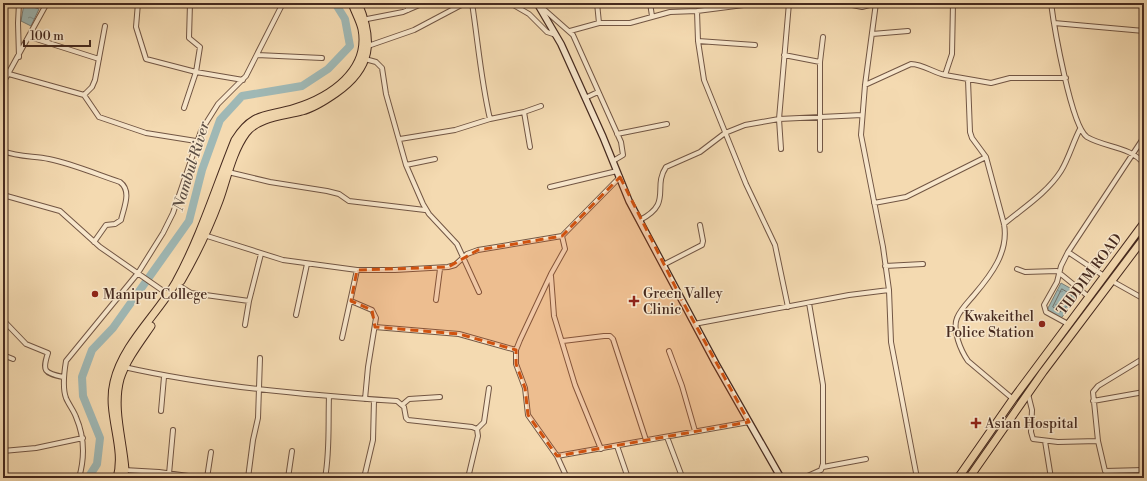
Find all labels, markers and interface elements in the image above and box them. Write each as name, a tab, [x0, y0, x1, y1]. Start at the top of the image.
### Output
scale bar	[24, 22, 90, 48]
text: 100 m	[30, 29, 64, 44]
water label: Nambul River	[169, 119, 214, 214]
street label: TIDDIM ROAD	[1053, 230, 1126, 319]
place label: Green Valley Clinic	[643, 285, 723, 319]
place label: Manipur College	[103, 286, 207, 304]
marker: Manipur College	[90, 289, 100, 299]
marker: Green Valley Clinic	[628, 295, 640, 307]
place label: Kwakeithel Police Station	[946, 308, 1035, 342]
marker: Kwakeithel Police Station	[1037, 319, 1047, 329]
place label: Asian Hospital	[984, 415, 1078, 433]
marker: Asian Hospital	[970, 417, 982, 429]

